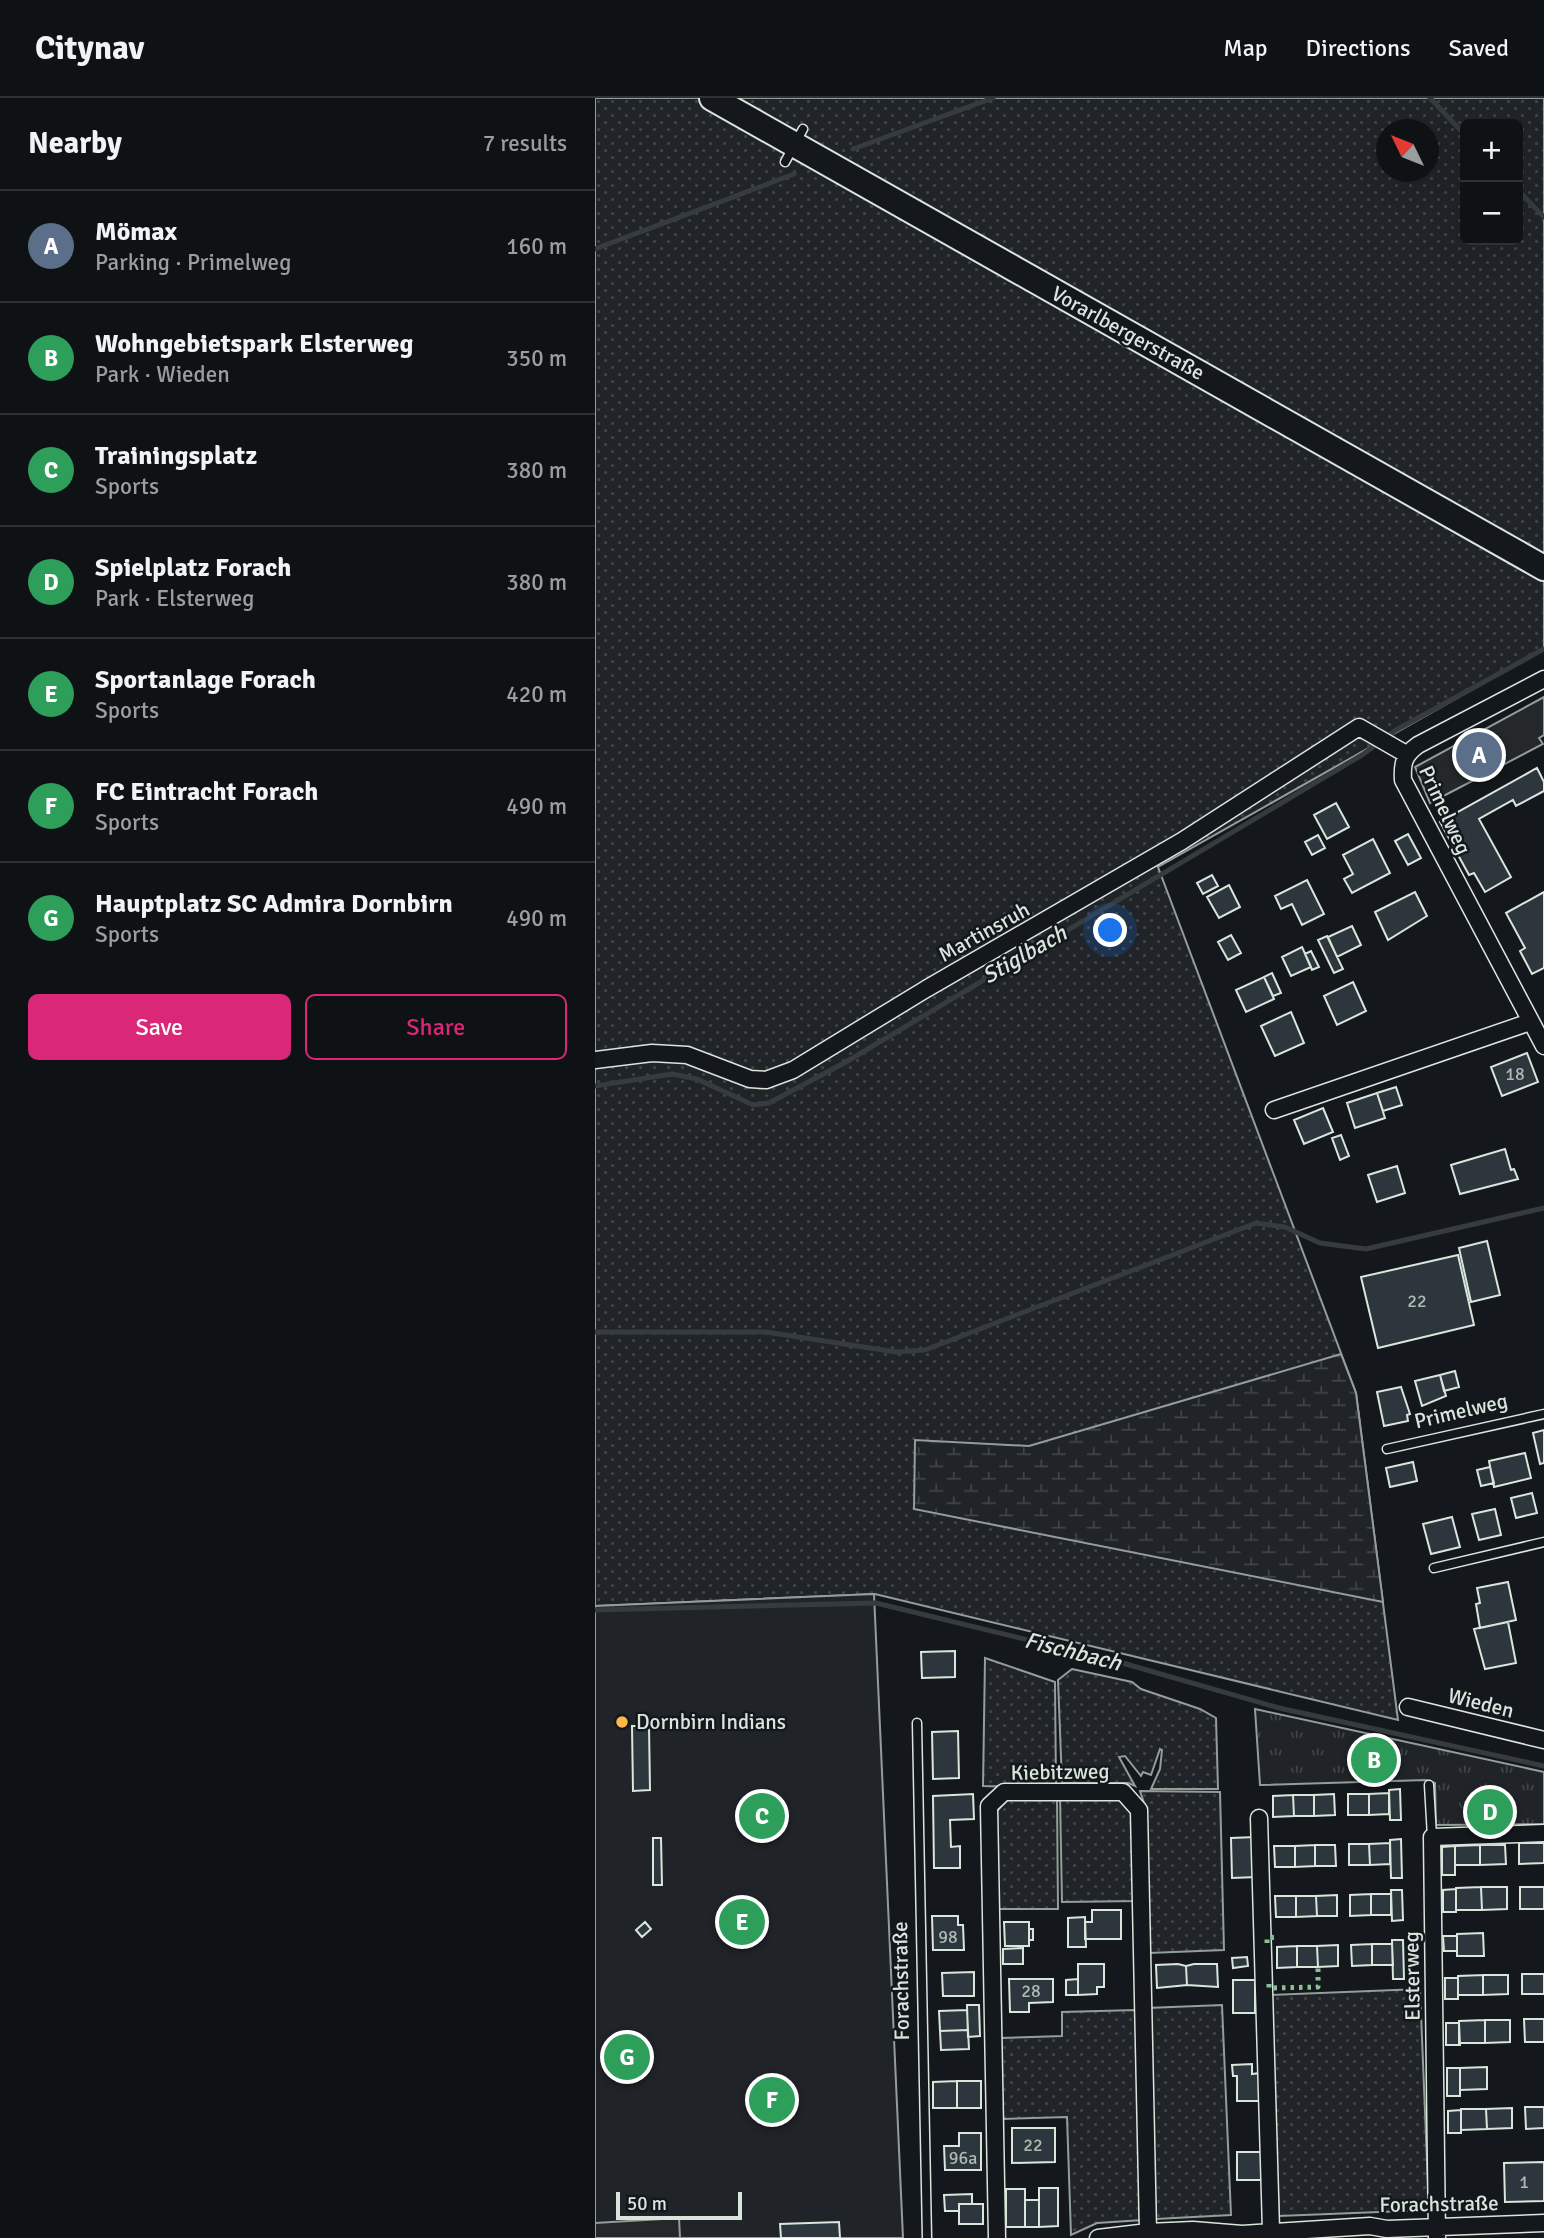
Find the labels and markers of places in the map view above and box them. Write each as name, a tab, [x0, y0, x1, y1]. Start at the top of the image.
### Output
pin: A	[1456, 729, 1502, 781]
place label: Dornbirn Indians	[636, 1709, 786, 1735]
marker: Dornbirn Indians	[614, 1714, 630, 1730]
pin: B	[1351, 1734, 1397, 1786]
pin: D	[1467, 1786, 1513, 1838]
pin: C	[739, 1790, 785, 1842]
pin: E	[719, 1896, 765, 1948]
pin: G	[604, 2031, 650, 2083]
pin: F	[749, 2074, 795, 2126]

